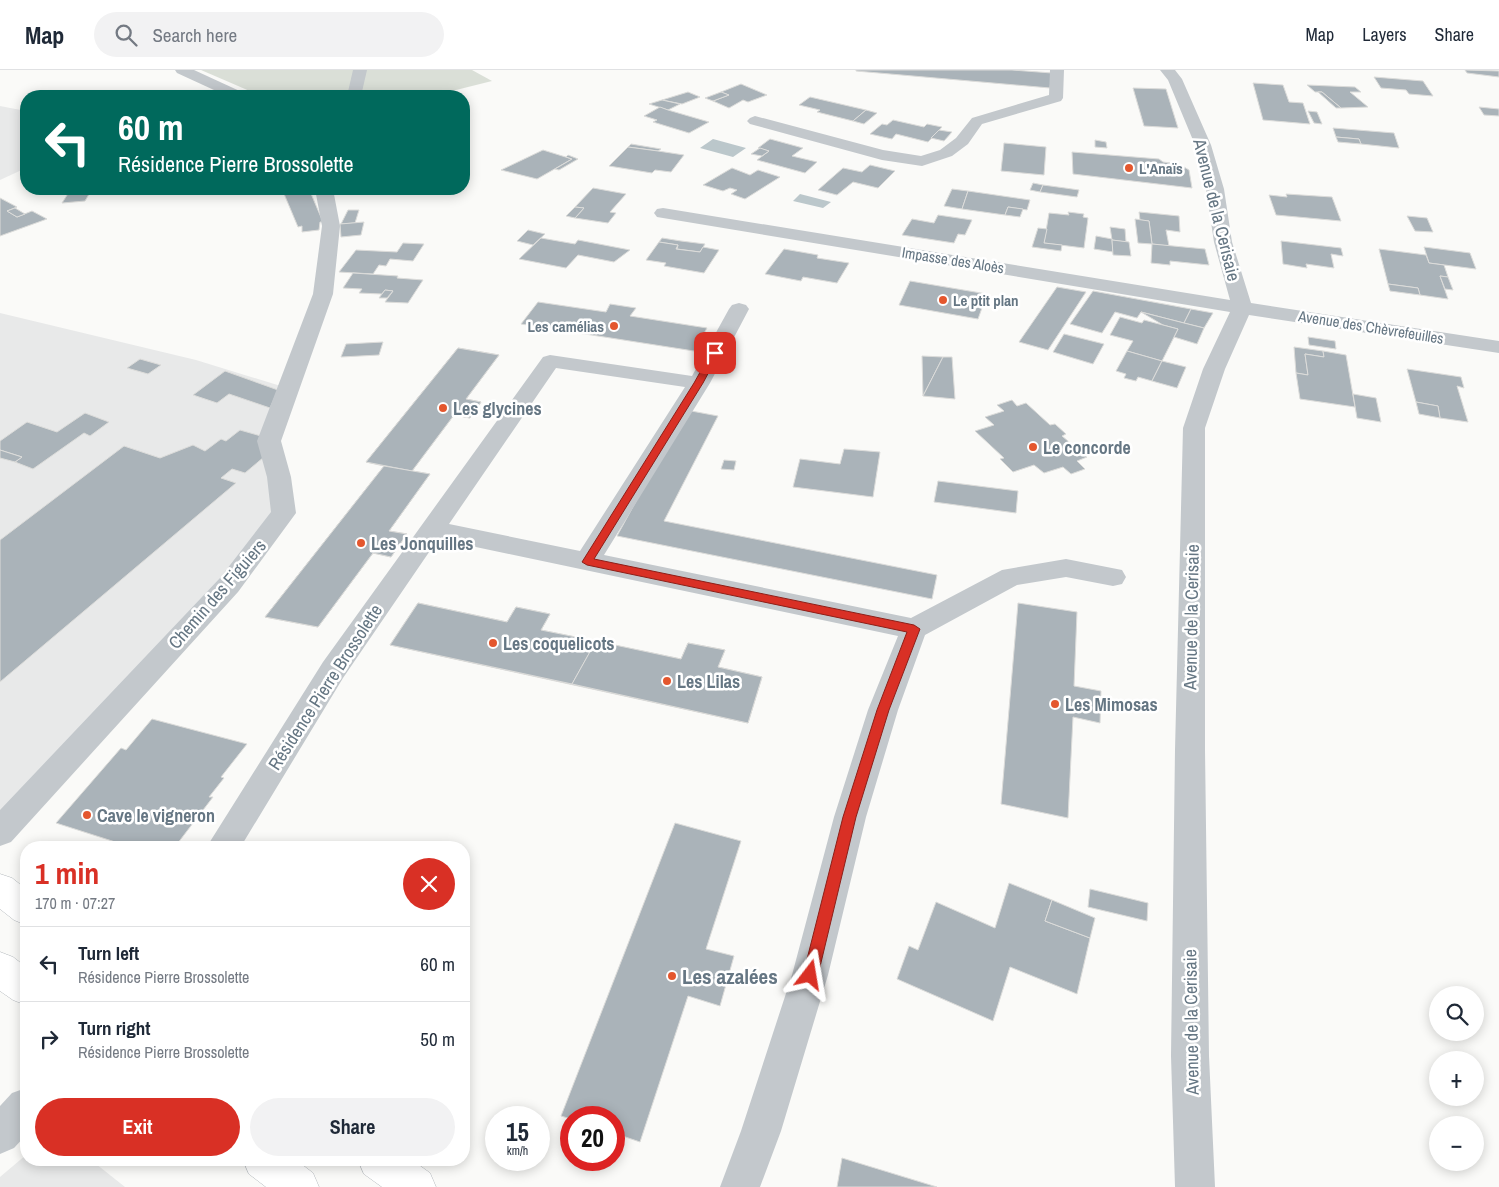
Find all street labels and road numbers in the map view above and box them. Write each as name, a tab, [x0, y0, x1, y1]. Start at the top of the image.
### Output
street label: Avenue de la Cerisaie	[1187, 135, 1247, 284]
street label: Impasse des Aloès	[900, 242, 1006, 278]
street label: Avenue des Chèvrefeuilles	[1296, 305, 1445, 349]
street label: Chemin des Figuiers	[162, 534, 272, 654]
street label: Avenue de la Cerisaie	[1177, 544, 1205, 691]
street label: Résidence Pierre Brossolette	[262, 599, 388, 775]
street label: Avenue de la Cerisaie	[1177, 949, 1205, 1096]

